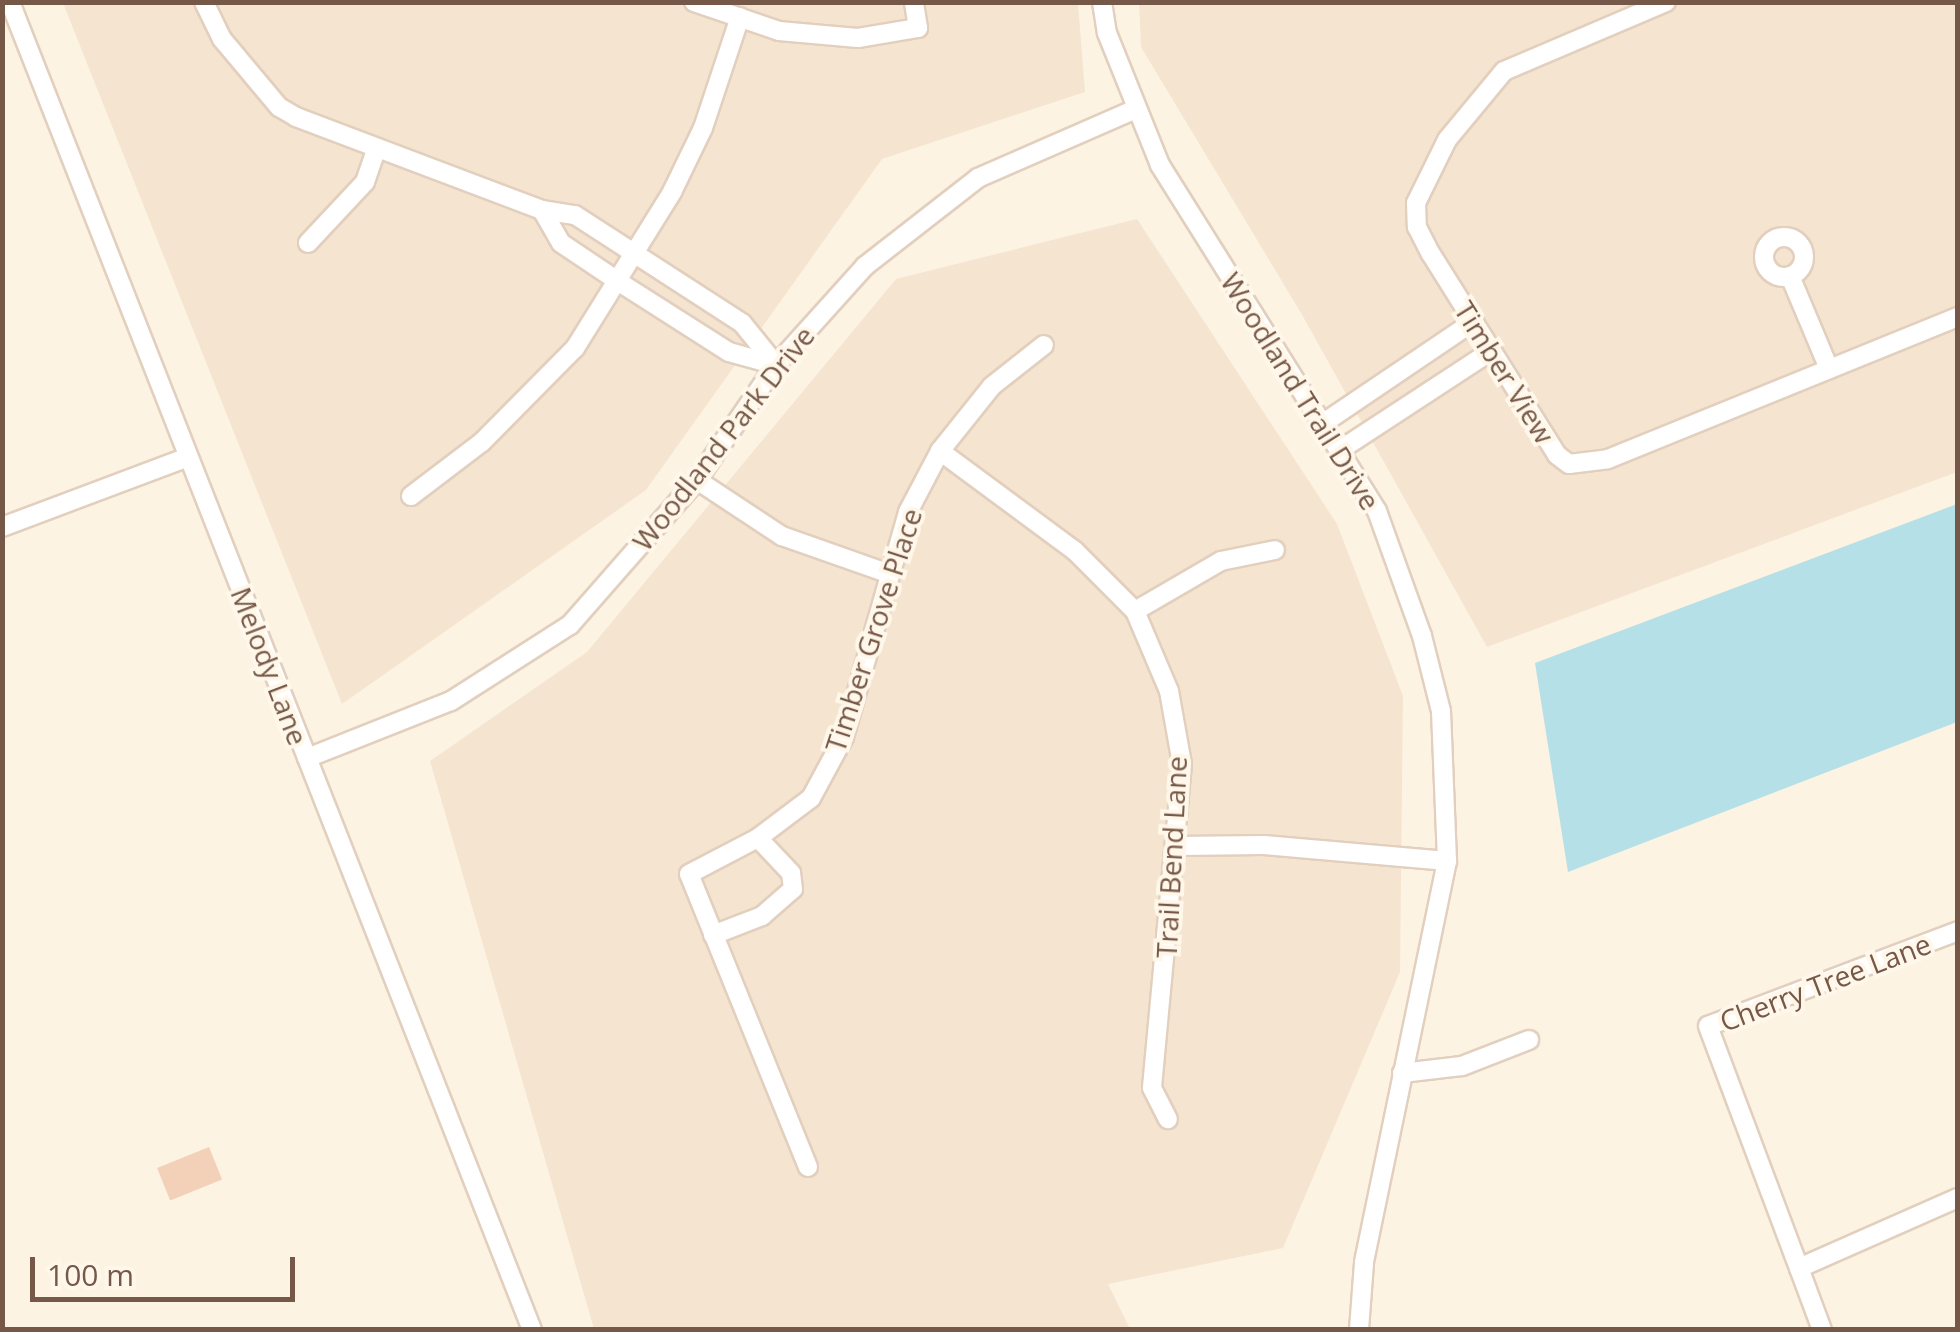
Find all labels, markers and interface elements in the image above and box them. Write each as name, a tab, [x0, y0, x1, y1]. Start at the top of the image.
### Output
street label: Woodland Trail Drive	[1214, 266, 1388, 516]
street label: Timber View	[1448, 295, 1562, 449]
street label: Woodland Park Drive	[625, 319, 821, 557]
street label: Timber Grove Place	[818, 504, 928, 756]
street label: Melody Lane	[225, 582, 315, 750]
street label: Trail Bend Lane	[1149, 755, 1193, 959]
street label: Cherry Tree Lane	[1715, 926, 1935, 1038]
scale bar	[35, 1237, 300, 1299]
text: 100 m	[47, 1254, 134, 1295]

